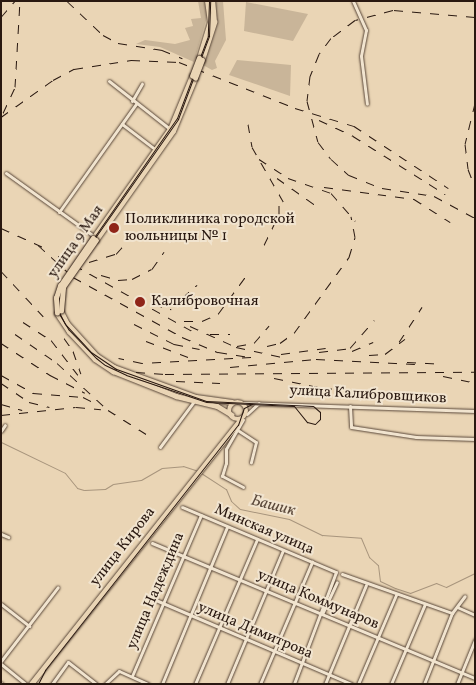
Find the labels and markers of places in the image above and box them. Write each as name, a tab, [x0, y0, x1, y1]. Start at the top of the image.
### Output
place label: Поликлиника городской юольницы № 1	[125, 210, 295, 245]
marker: Поликлиника городской юольницы № 1	[107, 221, 121, 235]
place label: Калибровочная	[151, 293, 259, 311]
marker: Калибровочная	[133, 295, 147, 309]

